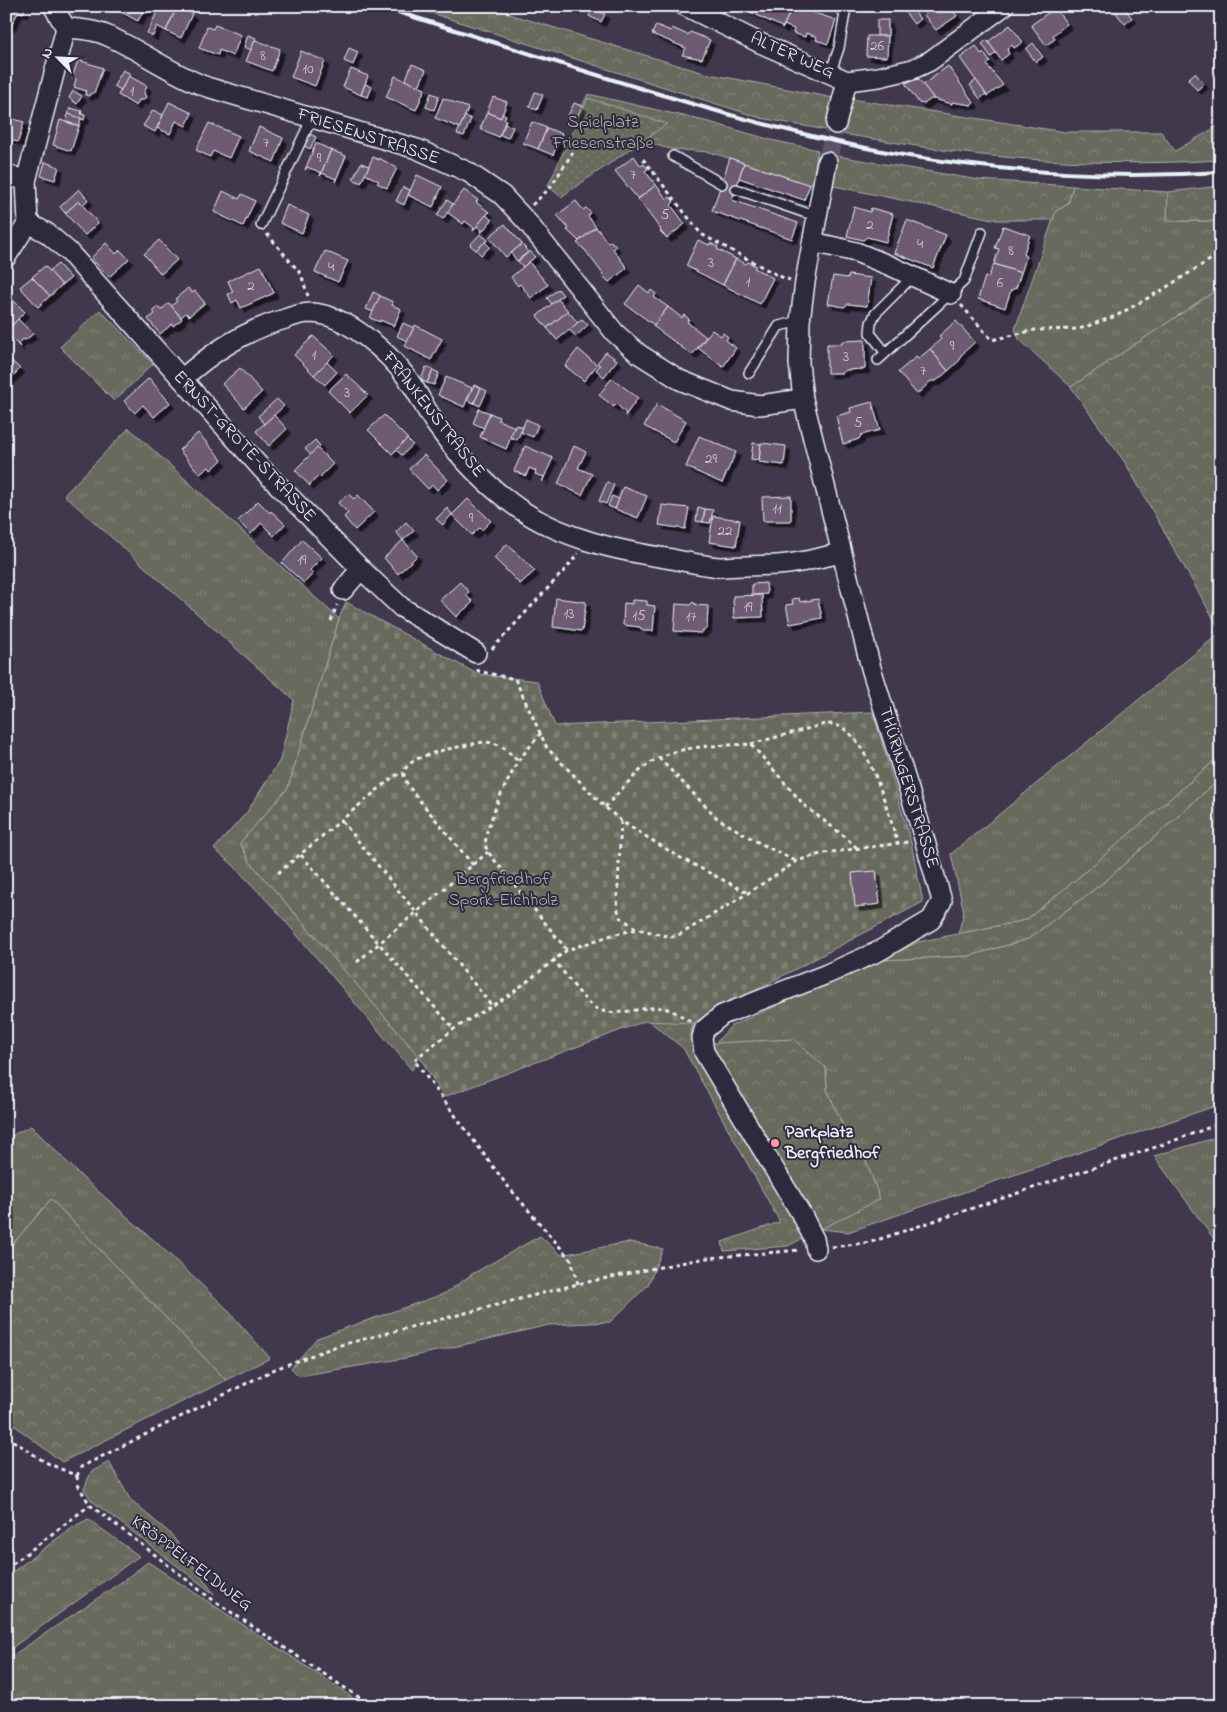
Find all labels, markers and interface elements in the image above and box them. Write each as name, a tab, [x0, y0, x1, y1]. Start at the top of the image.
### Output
street label: ALTER WEG	[746, 26, 838, 86]
north arrow	[32, 32, 82, 82]
house number: 26	[870, 35, 884, 57]
text: N	[36, 45, 59, 62]
house number: 8	[260, 45, 266, 67]
house number: 10	[302, 58, 314, 80]
house number: 1	[130, 80, 135, 102]
street label: FRIESENSTRASSE	[293, 101, 443, 172]
park label: Spielplatz Friesenstraße	[551, 110, 655, 157]
house number: 7	[263, 132, 269, 154]
house number: 9	[317, 147, 322, 169]
house number: 7	[630, 164, 636, 186]
house number: 5	[661, 204, 670, 226]
house number: 2	[866, 214, 874, 236]
house number: 4	[917, 233, 923, 255]
house number: 8	[1008, 240, 1014, 262]
house number: 3	[708, 252, 714, 274]
house number: 4	[328, 256, 334, 278]
house number: 1	[746, 271, 751, 293]
house number: 6	[997, 272, 1004, 294]
house number: 2	[247, 275, 255, 297]
house number: 9	[950, 335, 955, 357]
house number: 1	[312, 344, 317, 366]
street label: FRANKENSTRASSE	[375, 346, 491, 484]
house number: 3	[843, 346, 849, 368]
house number: 7	[920, 360, 926, 382]
street label: ERNST-GROTE-STRASSE	[166, 365, 322, 529]
house number: 3	[344, 382, 350, 404]
house number: 5	[854, 412, 863, 434]
house number: 29	[705, 448, 717, 470]
house number: 11	[772, 498, 782, 520]
house number: 9	[469, 507, 474, 529]
house number: 22	[718, 520, 733, 542]
house number: 19	[297, 549, 307, 571]
house number: 19	[743, 596, 753, 618]
house number: 13	[564, 603, 574, 625]
house number: 15	[632, 605, 646, 627]
house number: 17	[686, 606, 696, 628]
street label: THÜRINGERSTRASSE	[871, 704, 945, 872]
park label: Bergfriedhof Spork-Eichholz	[448, 867, 558, 914]
place label: Parkplatz Bergfriedhof	[784, 1120, 881, 1168]
marker: Parkplatz Bergfriedhof	[769, 1137, 781, 1149]
street label: KRÖPPELFELDWEG	[125, 1510, 257, 1618]

